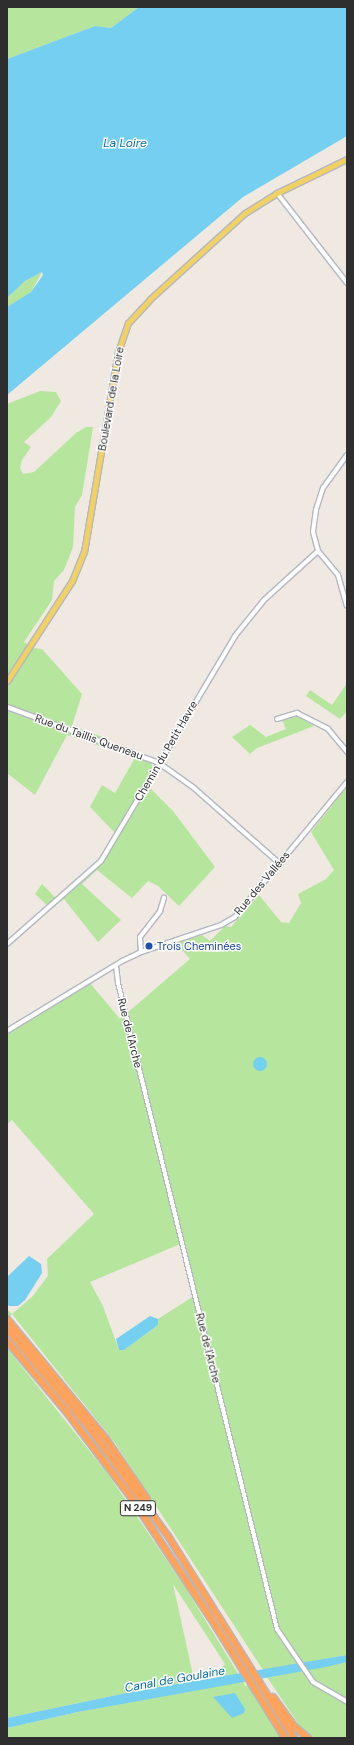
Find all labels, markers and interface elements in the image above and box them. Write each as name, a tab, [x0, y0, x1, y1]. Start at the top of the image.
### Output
water label: La Loire	[103, 137, 147, 151]
street label: Boulevard de la Loire	[95, 346, 127, 452]
street label: Chemin du Petit Havre	[132, 698, 200, 804]
street label: Rue du Taillis Queneau	[33, 711, 145, 763]
street label: Rue des Vallées	[231, 848, 293, 918]
place label: Trois Cheminées	[157, 939, 241, 953]
marker: Trois Cheminées	[144, 941, 154, 951]
street label: Rue de l'Arche	[115, 997, 145, 1069]
street label: Rue de l'Arche	[193, 1312, 223, 1384]
road number: N 249	[119, 1500, 157, 1516]
water label: Canal de Goulaine	[124, 1664, 226, 1696]

